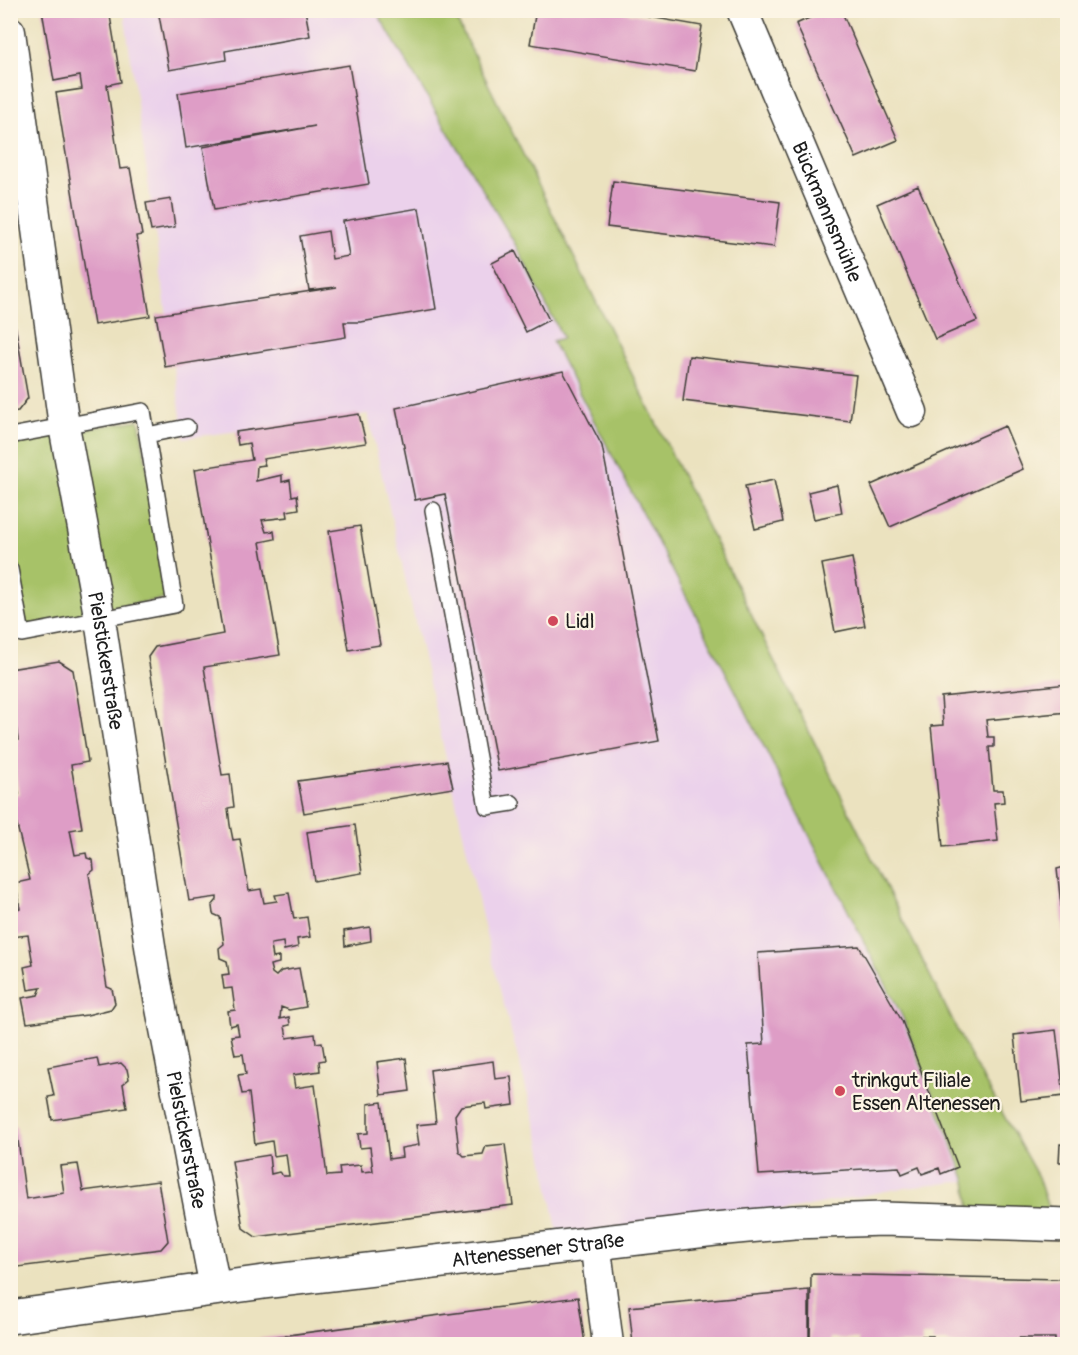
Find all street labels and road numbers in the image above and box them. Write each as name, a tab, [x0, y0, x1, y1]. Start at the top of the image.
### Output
street label: Bückmannsmühle	[787, 138, 868, 286]
street label: Pielstickerstraße	[82, 589, 129, 732]
street label: Pielstickerstraße	[161, 1069, 212, 1211]
street label: Altenessener Straße	[450, 1227, 625, 1272]

